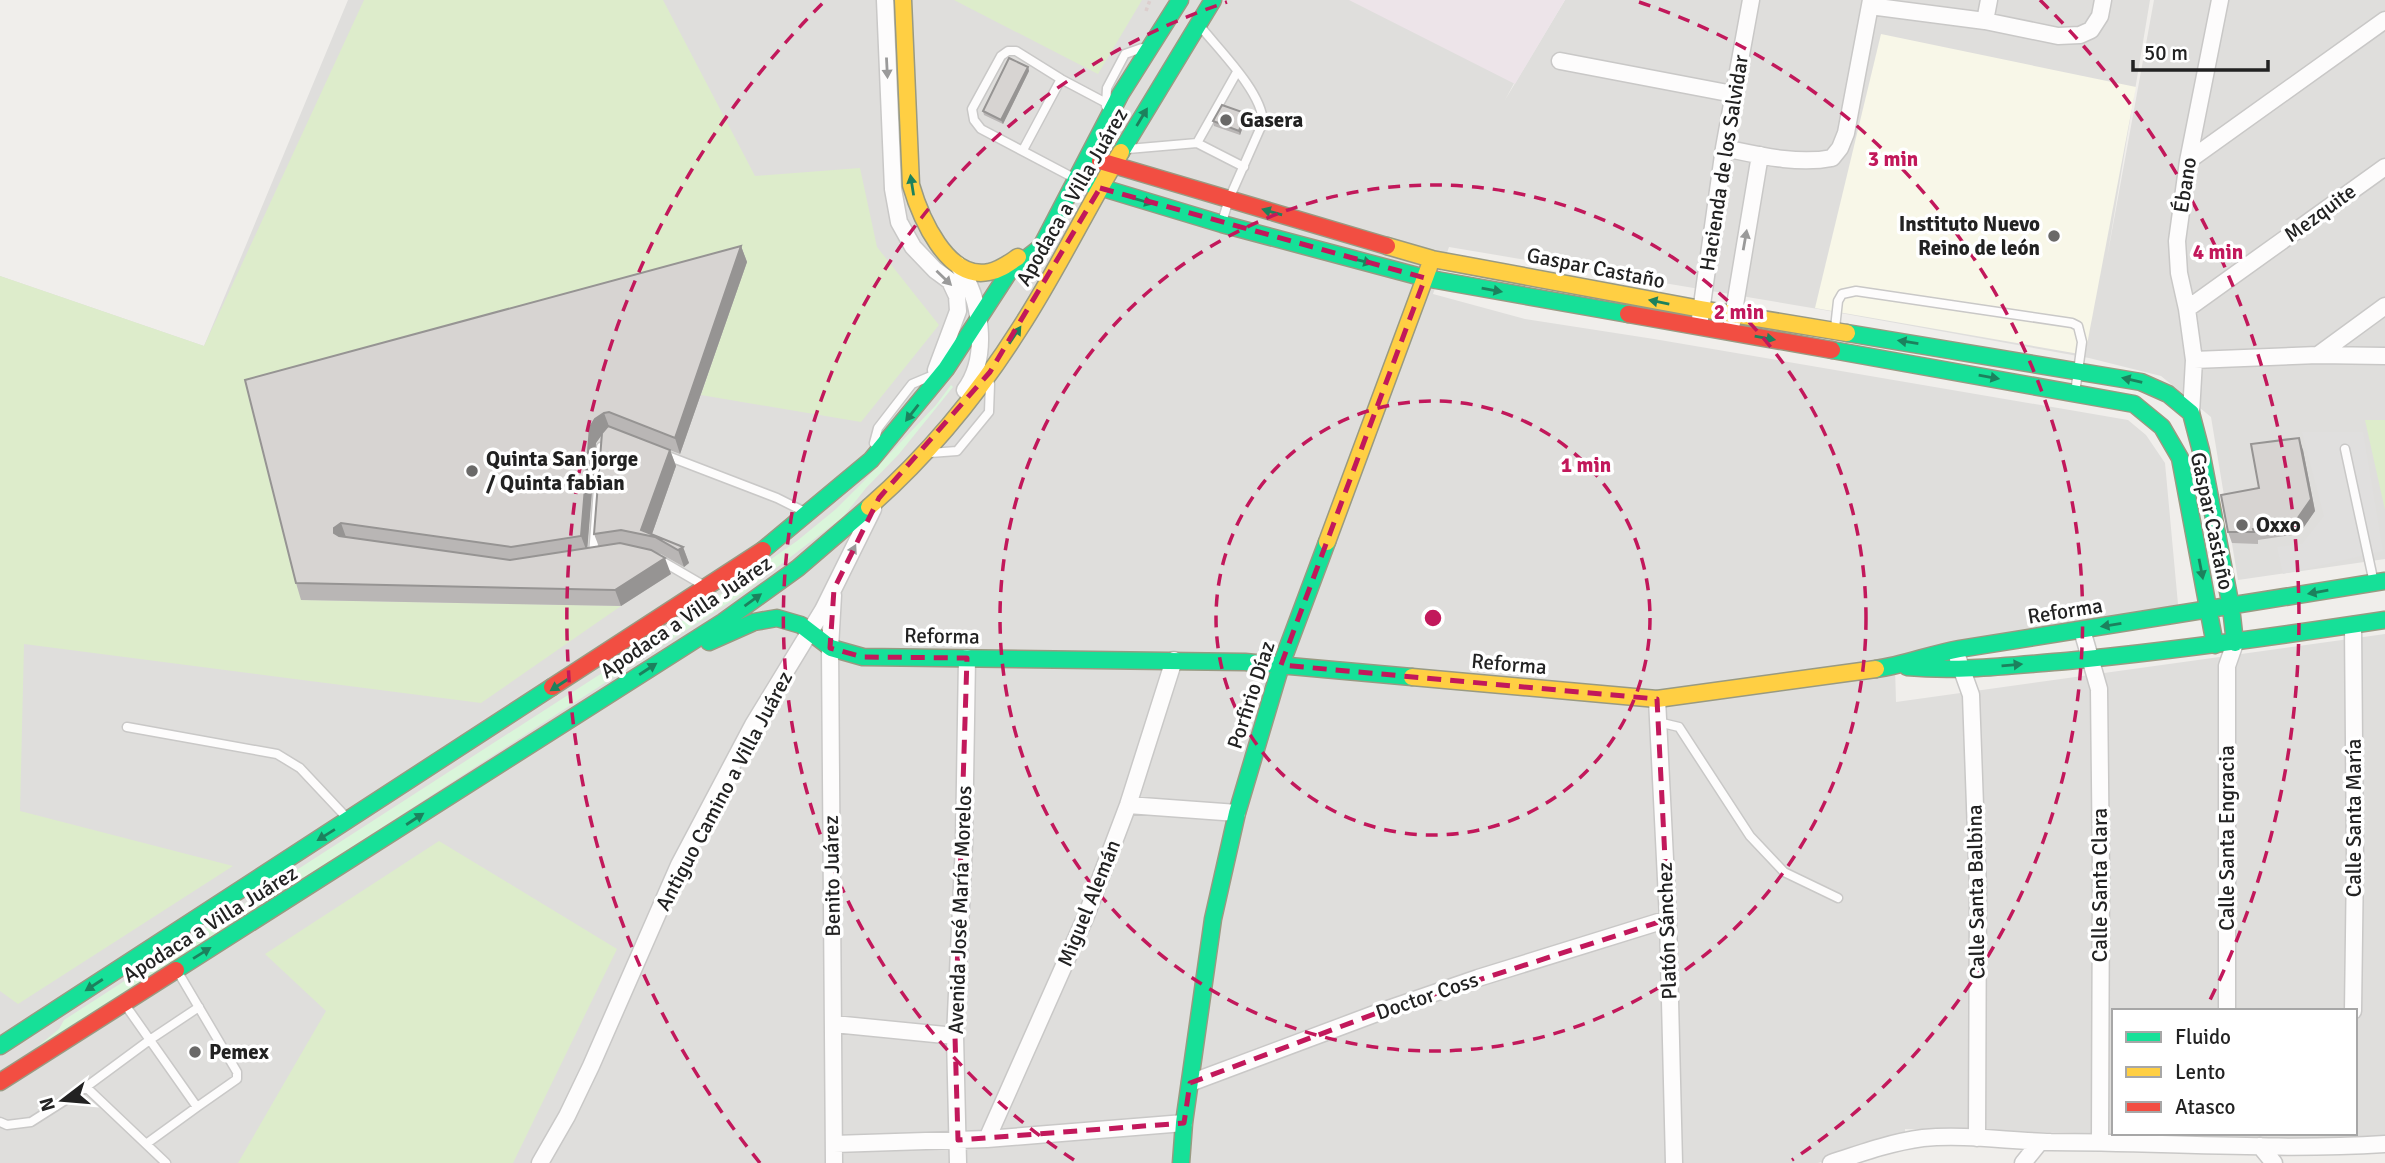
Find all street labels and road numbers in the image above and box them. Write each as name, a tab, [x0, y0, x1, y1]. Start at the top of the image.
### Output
street label: Hacienda de los Salvidar	[1694, 53, 1754, 273]
street label: Apodaca a Villa Juárez	[1011, 103, 1133, 291]
street label: Ébano	[2168, 155, 2202, 215]
street label: Mezquite	[2279, 178, 2361, 248]
street label: Gaspar Castaño	[1525, 242, 1667, 294]
street label: Gaspar Castaño	[2185, 450, 2239, 592]
street label: Apodaca a Villa Juárez	[595, 550, 777, 684]
street label: Reforma	[2026, 592, 2104, 630]
street label: Reforma	[904, 622, 980, 650]
street label: Porfirio Díaz	[1221, 638, 1281, 752]
street label: Reforma	[1470, 648, 1548, 680]
street label: Antiguo Camino a Villa Juárez	[650, 667, 798, 915]
street label: Calle Santa María	[2341, 739, 2367, 897]
street label: Calle Santa Engracia	[2214, 745, 2240, 931]
street label: Avenida José María Morelos	[943, 785, 977, 1035]
street label: Calle Santa Balbina	[1961, 804, 1991, 980]
street label: Calle Santa Clara	[2087, 808, 2113, 962]
street label: Benito Juárez	[818, 815, 846, 937]
street label: Miguel Alemán	[1052, 836, 1126, 970]
street label: Apodaca a Villa Juárez	[118, 860, 302, 988]
street label: Platón Sánchez	[1652, 862, 1682, 1000]
street label: Doctor Coss	[1372, 966, 1482, 1026]

